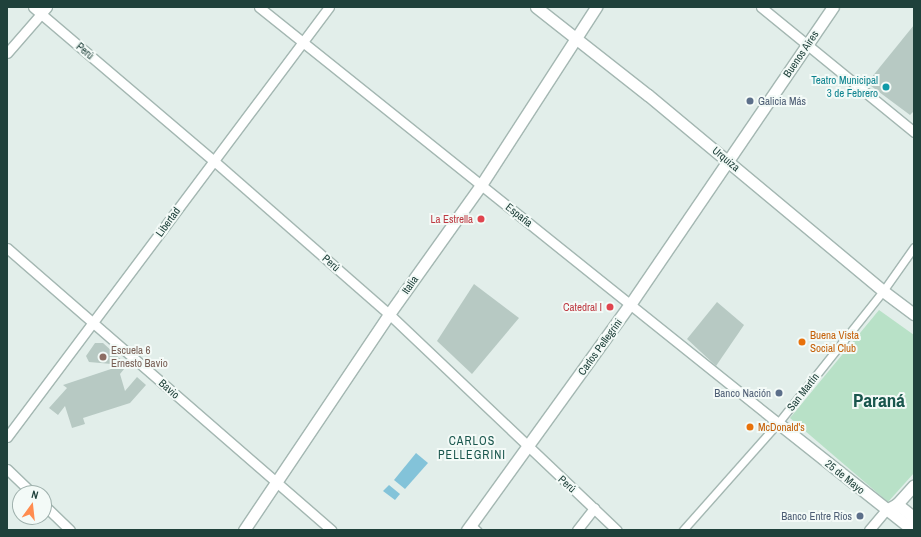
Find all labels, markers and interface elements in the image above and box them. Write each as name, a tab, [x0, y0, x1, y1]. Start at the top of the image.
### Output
street label: Buenos Aires	[780, 28, 822, 80]
street label: Perú	[73, 40, 97, 62]
place label: Teatro Municipal 3 de Febrero	[811, 74, 878, 100]
marker: Teatro Municipal 3 de Febrero	[881, 82, 891, 92]
place label: Galicia Más	[758, 94, 806, 108]
marker: Galicia Más	[745, 96, 755, 106]
street label: Urquiza	[710, 144, 742, 174]
street label: España	[503, 200, 535, 230]
street label: Libertad	[153, 205, 183, 239]
place label: La Estrella	[430, 212, 473, 226]
marker: La Estrella	[476, 214, 486, 224]
street label: Perú	[319, 252, 343, 274]
street label: Italia	[399, 273, 421, 297]
place label: Catedral I	[563, 300, 602, 314]
marker: Catedral I	[605, 302, 615, 312]
street label: Carlos Pellegrini	[575, 316, 625, 378]
place label: Buena Vista Social Club	[810, 329, 859, 355]
marker: Buena Vista Social Club	[797, 337, 807, 347]
place label: Escuela 6 Ernesto Bavio	[111, 344, 168, 370]
marker: Escuela 6 Ernesto Bavio	[98, 352, 108, 362]
street label: San Martín	[784, 371, 822, 413]
street label: Bavio	[156, 376, 182, 402]
place label: Banco Nación	[714, 386, 771, 400]
marker: Banco Nación	[774, 388, 784, 398]
district label: Paraná	[853, 390, 905, 412]
place label: McDonald's	[758, 420, 805, 434]
marker: McDonald's	[745, 422, 755, 432]
district label: CARLOS PELLEGRINI	[438, 435, 506, 463]
street label: 25 de Mayo	[823, 457, 867, 497]
street label: Perú	[556, 473, 578, 495]
north arrow	[12, 485, 52, 525]
text: N	[30, 487, 40, 502]
place label: Banco Entre Ríos	[781, 509, 852, 523]
marker: Banco Entre Ríos	[855, 511, 865, 521]

